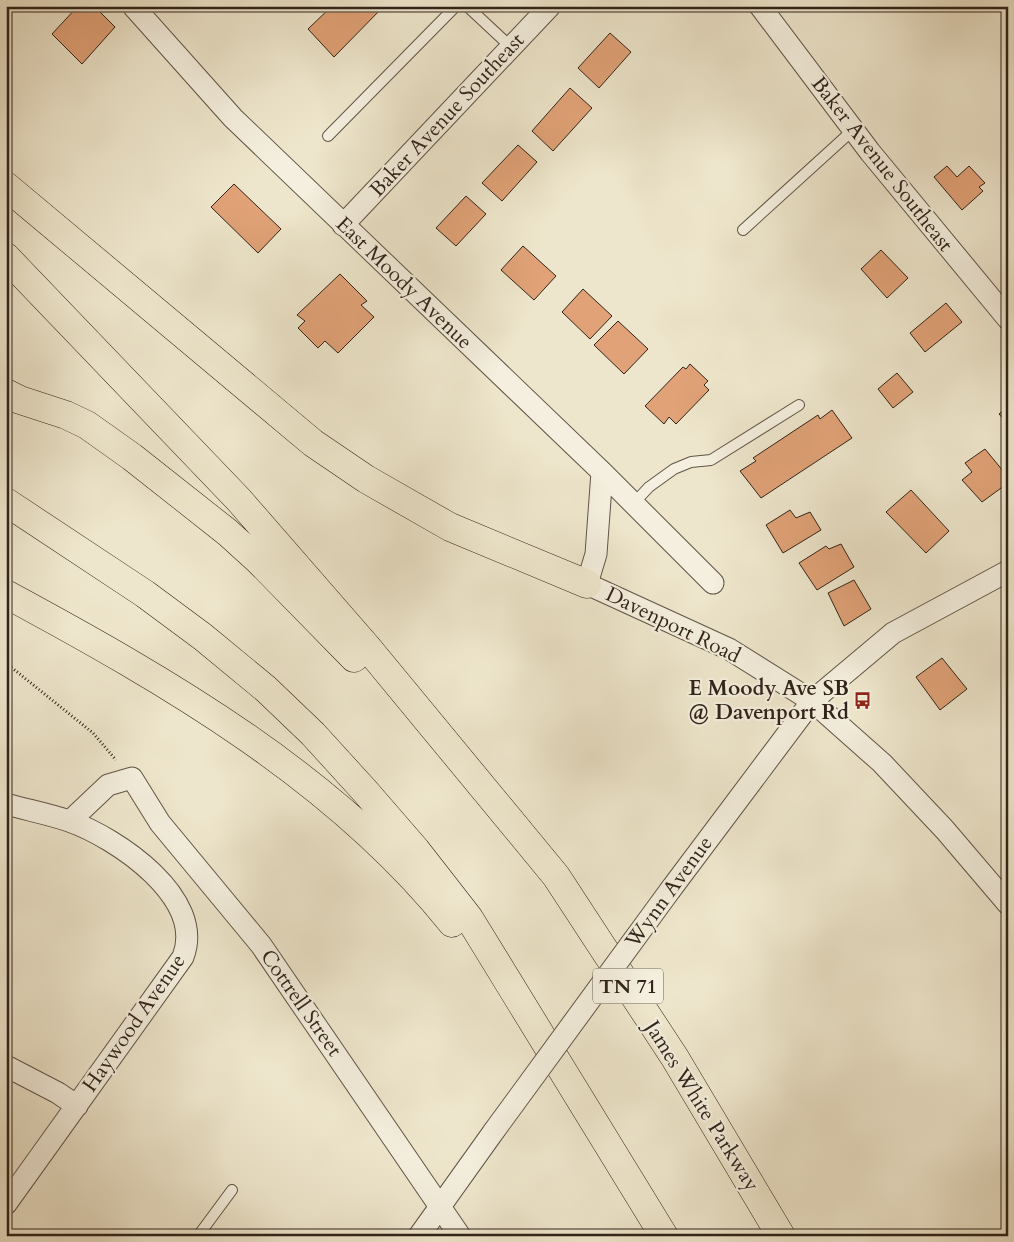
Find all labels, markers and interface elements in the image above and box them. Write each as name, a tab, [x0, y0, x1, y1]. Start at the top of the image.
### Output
street label: Baker Avenue Southeast	[363, 26, 531, 204]
street label: Baker Avenue Southeast	[804, 70, 960, 258]
street label: East Moody Avenue	[329, 210, 479, 356]
street label: Davenport Road	[601, 580, 745, 670]
place label: E Moody Ave SB @ Davenport Rd	[688, 674, 849, 727]
bus stop icon: E Moody Ave SB @ Davenport Rd	[853, 690, 873, 710]
street label: Wynn Avenue	[618, 830, 719, 955]
street label: Cottrell Street	[253, 944, 349, 1063]
street label: Haywood Avenue	[76, 948, 192, 1098]
road number: TN 71	[593, 968, 663, 1004]
street label: James White Parkway	[636, 1013, 766, 1197]

